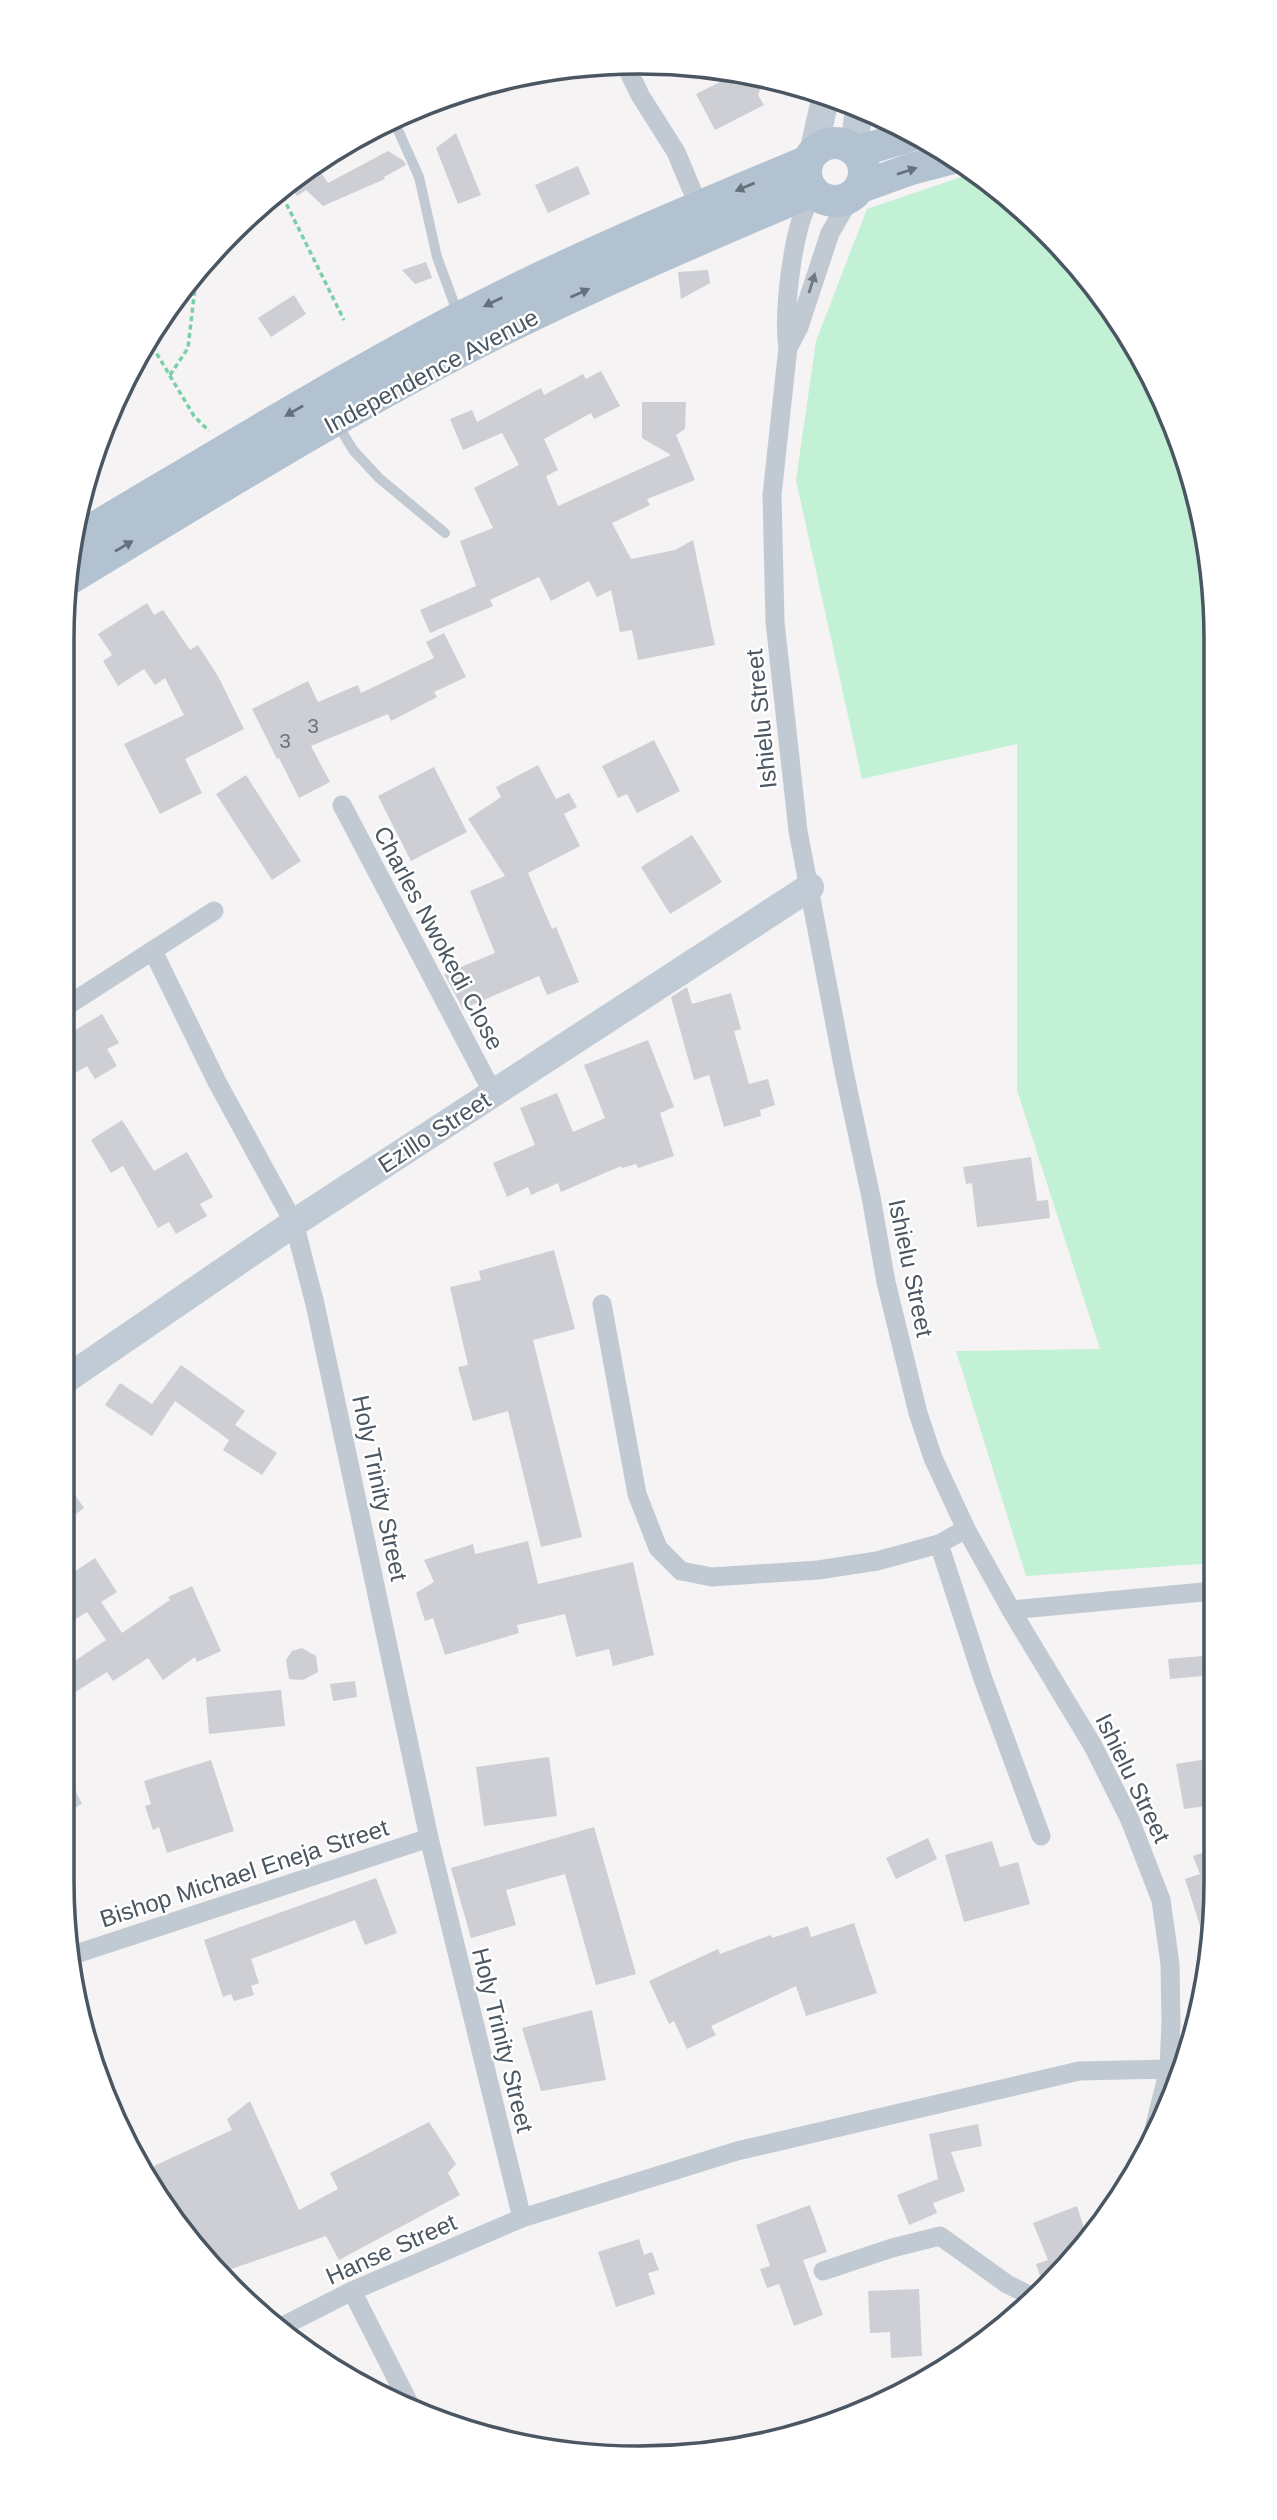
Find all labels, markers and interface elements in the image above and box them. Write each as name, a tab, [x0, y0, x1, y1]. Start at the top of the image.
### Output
one-way arrow	[896, 165, 917, 176]
one-way arrow	[735, 182, 756, 193]
one-way arrow	[807, 272, 817, 293]
one-way arrow	[570, 288, 591, 299]
one-way arrow	[483, 296, 504, 307]
street label: Independence Avenue	[319, 303, 543, 439]
one-way arrow	[285, 405, 304, 417]
one-way arrow	[115, 539, 134, 552]
street label: Ishielu Street	[740, 648, 782, 790]
house number: 3	[307, 714, 319, 737]
house number: 3	[279, 729, 291, 752]
street label: Charles Nwokedi Close	[369, 822, 509, 1054]
street label: Ezillo Street	[373, 1086, 495, 1178]
street label: Ishielu Street	[883, 1197, 939, 1340]
street label: Holy Trinity Street	[347, 1393, 413, 1584]
street label: Ishielu Street	[1090, 1709, 1176, 1847]
street label: Bishop Michael Eneja Street	[96, 1813, 392, 1932]
street label: Holy Trinity Street	[467, 1945, 539, 2135]
street label: Hanse Street	[322, 2208, 461, 2290]

